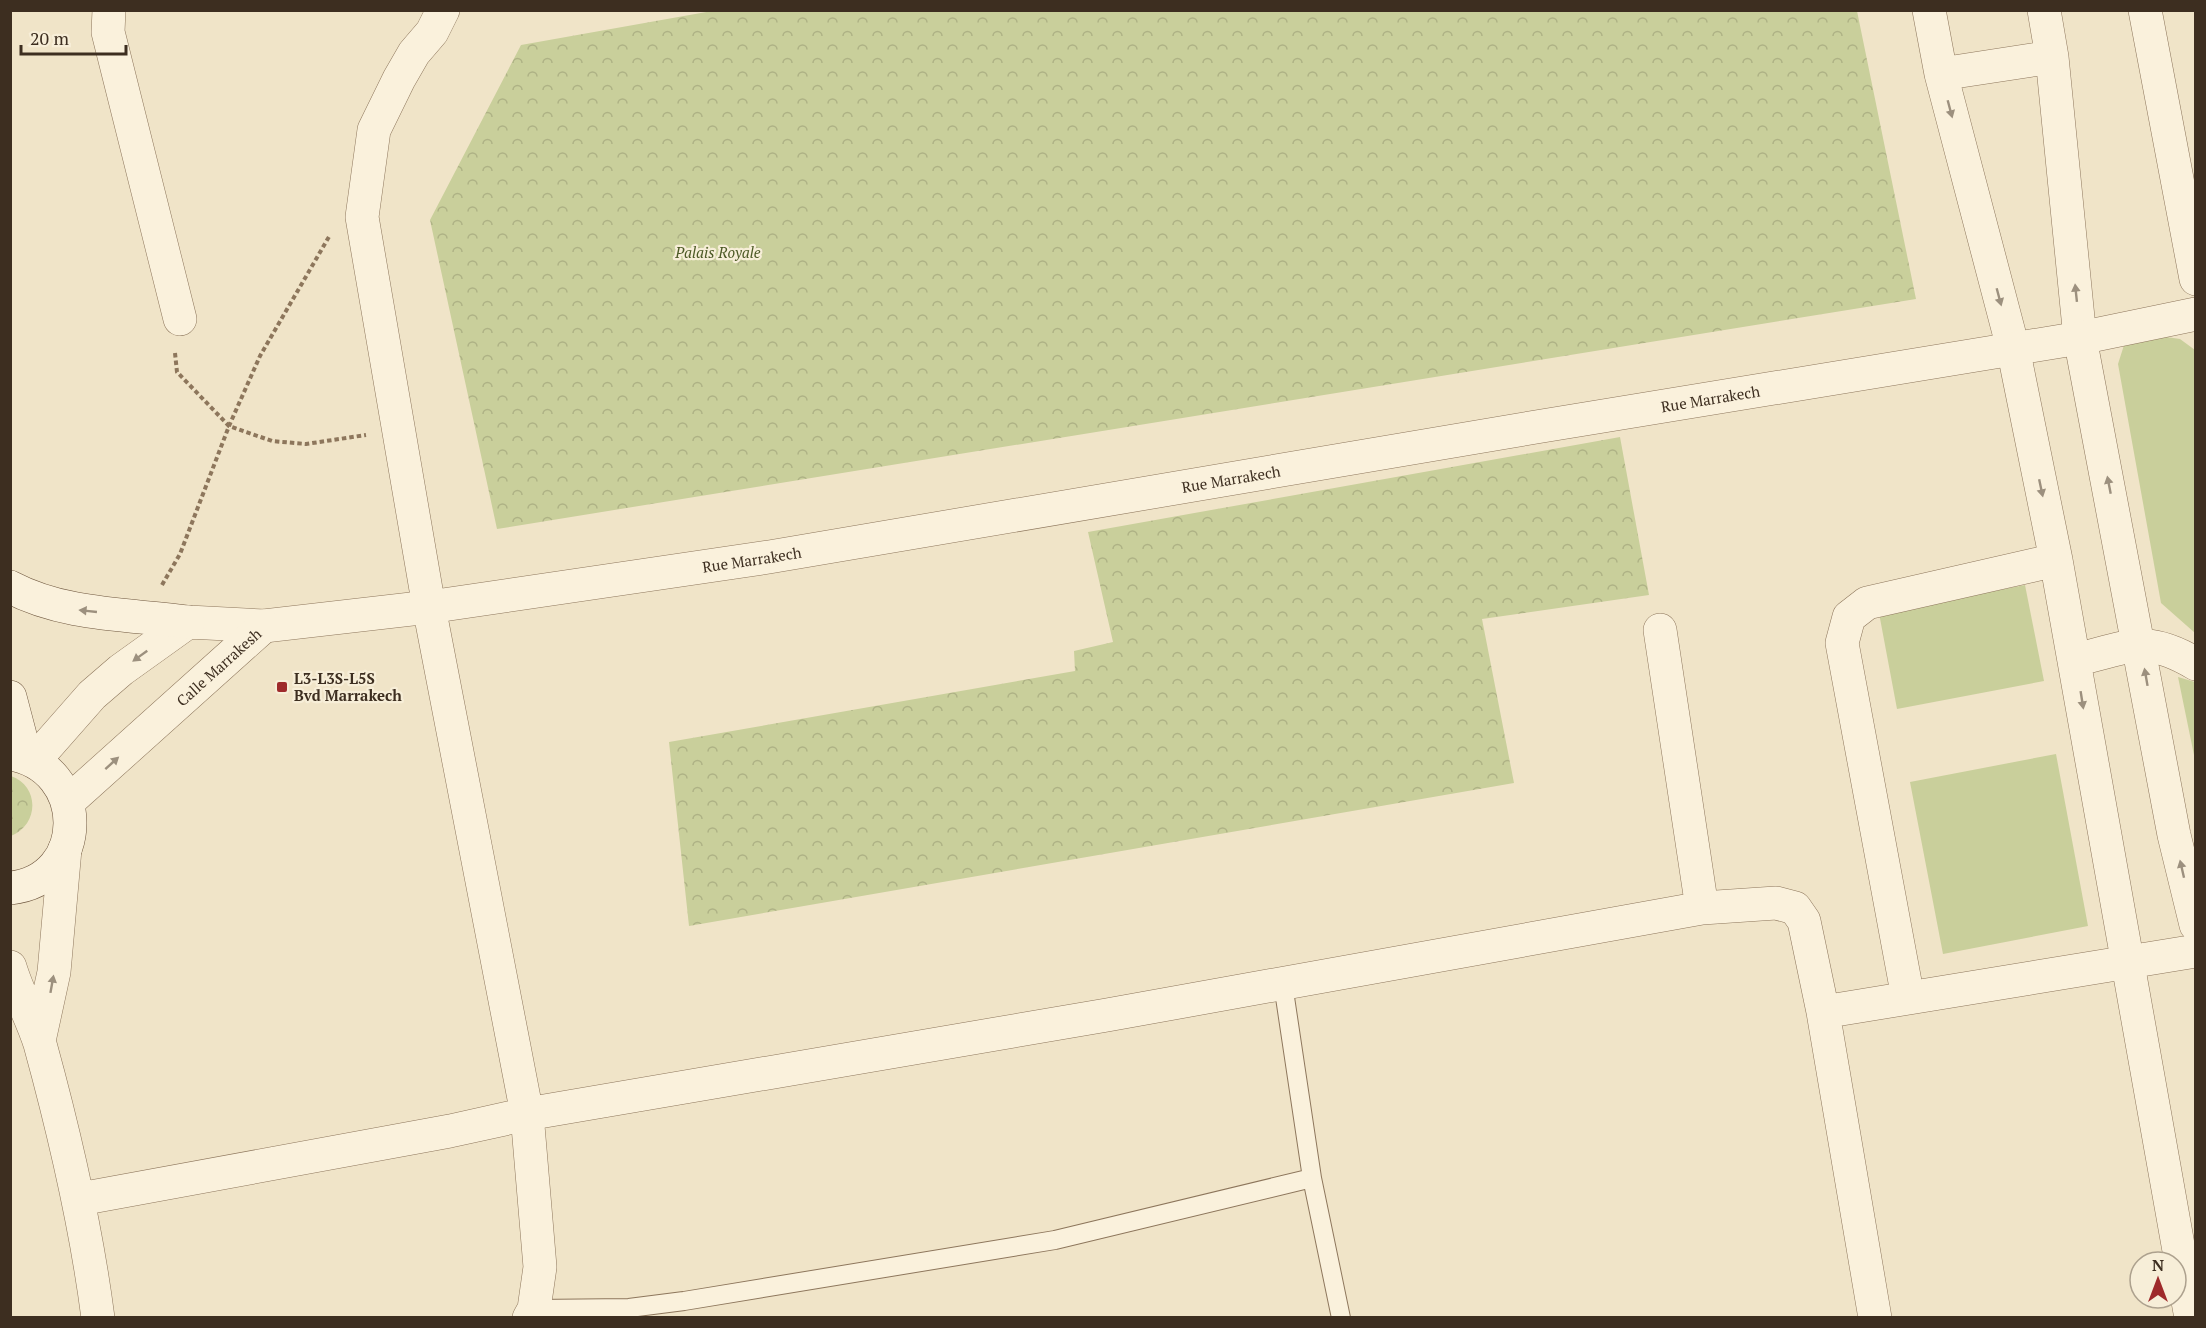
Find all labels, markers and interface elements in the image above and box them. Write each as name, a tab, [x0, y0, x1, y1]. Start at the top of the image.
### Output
scale bar	[21, 18, 126, 56]
text: 20 m	[30, 26, 70, 50]
one-way arrow	[1945, 100, 1955, 118]
park label: Palais Royale	[674, 242, 761, 262]
one-way arrow	[2071, 284, 2081, 303]
one-way arrow	[1995, 288, 2005, 307]
street label: Rue Marrakech	[1659, 381, 1761, 416]
street label: Rue Marrakech	[1180, 460, 1282, 497]
one-way arrow	[2104, 476, 2113, 495]
one-way arrow	[2037, 478, 2046, 497]
street label: Rue Marrakech	[701, 542, 803, 577]
one-way arrow	[79, 606, 98, 616]
street label: Calle Marrakesh	[172, 623, 265, 710]
one-way arrow	[133, 650, 149, 662]
one-way arrow	[2141, 667, 2150, 686]
place label: L3-L3S-L5S Bvd Marrakech	[294, 668, 402, 705]
marker: L3-L3S-L5S Bvd Marrakech	[275, 680, 289, 694]
one-way arrow	[2078, 690, 2087, 709]
one-way arrow	[105, 756, 120, 770]
one-way arrow	[2176, 859, 2186, 878]
one-way arrow	[48, 974, 57, 993]
north arrow	[2128, 1250, 2188, 1310]
text: N	[2152, 1254, 2164, 1276]

